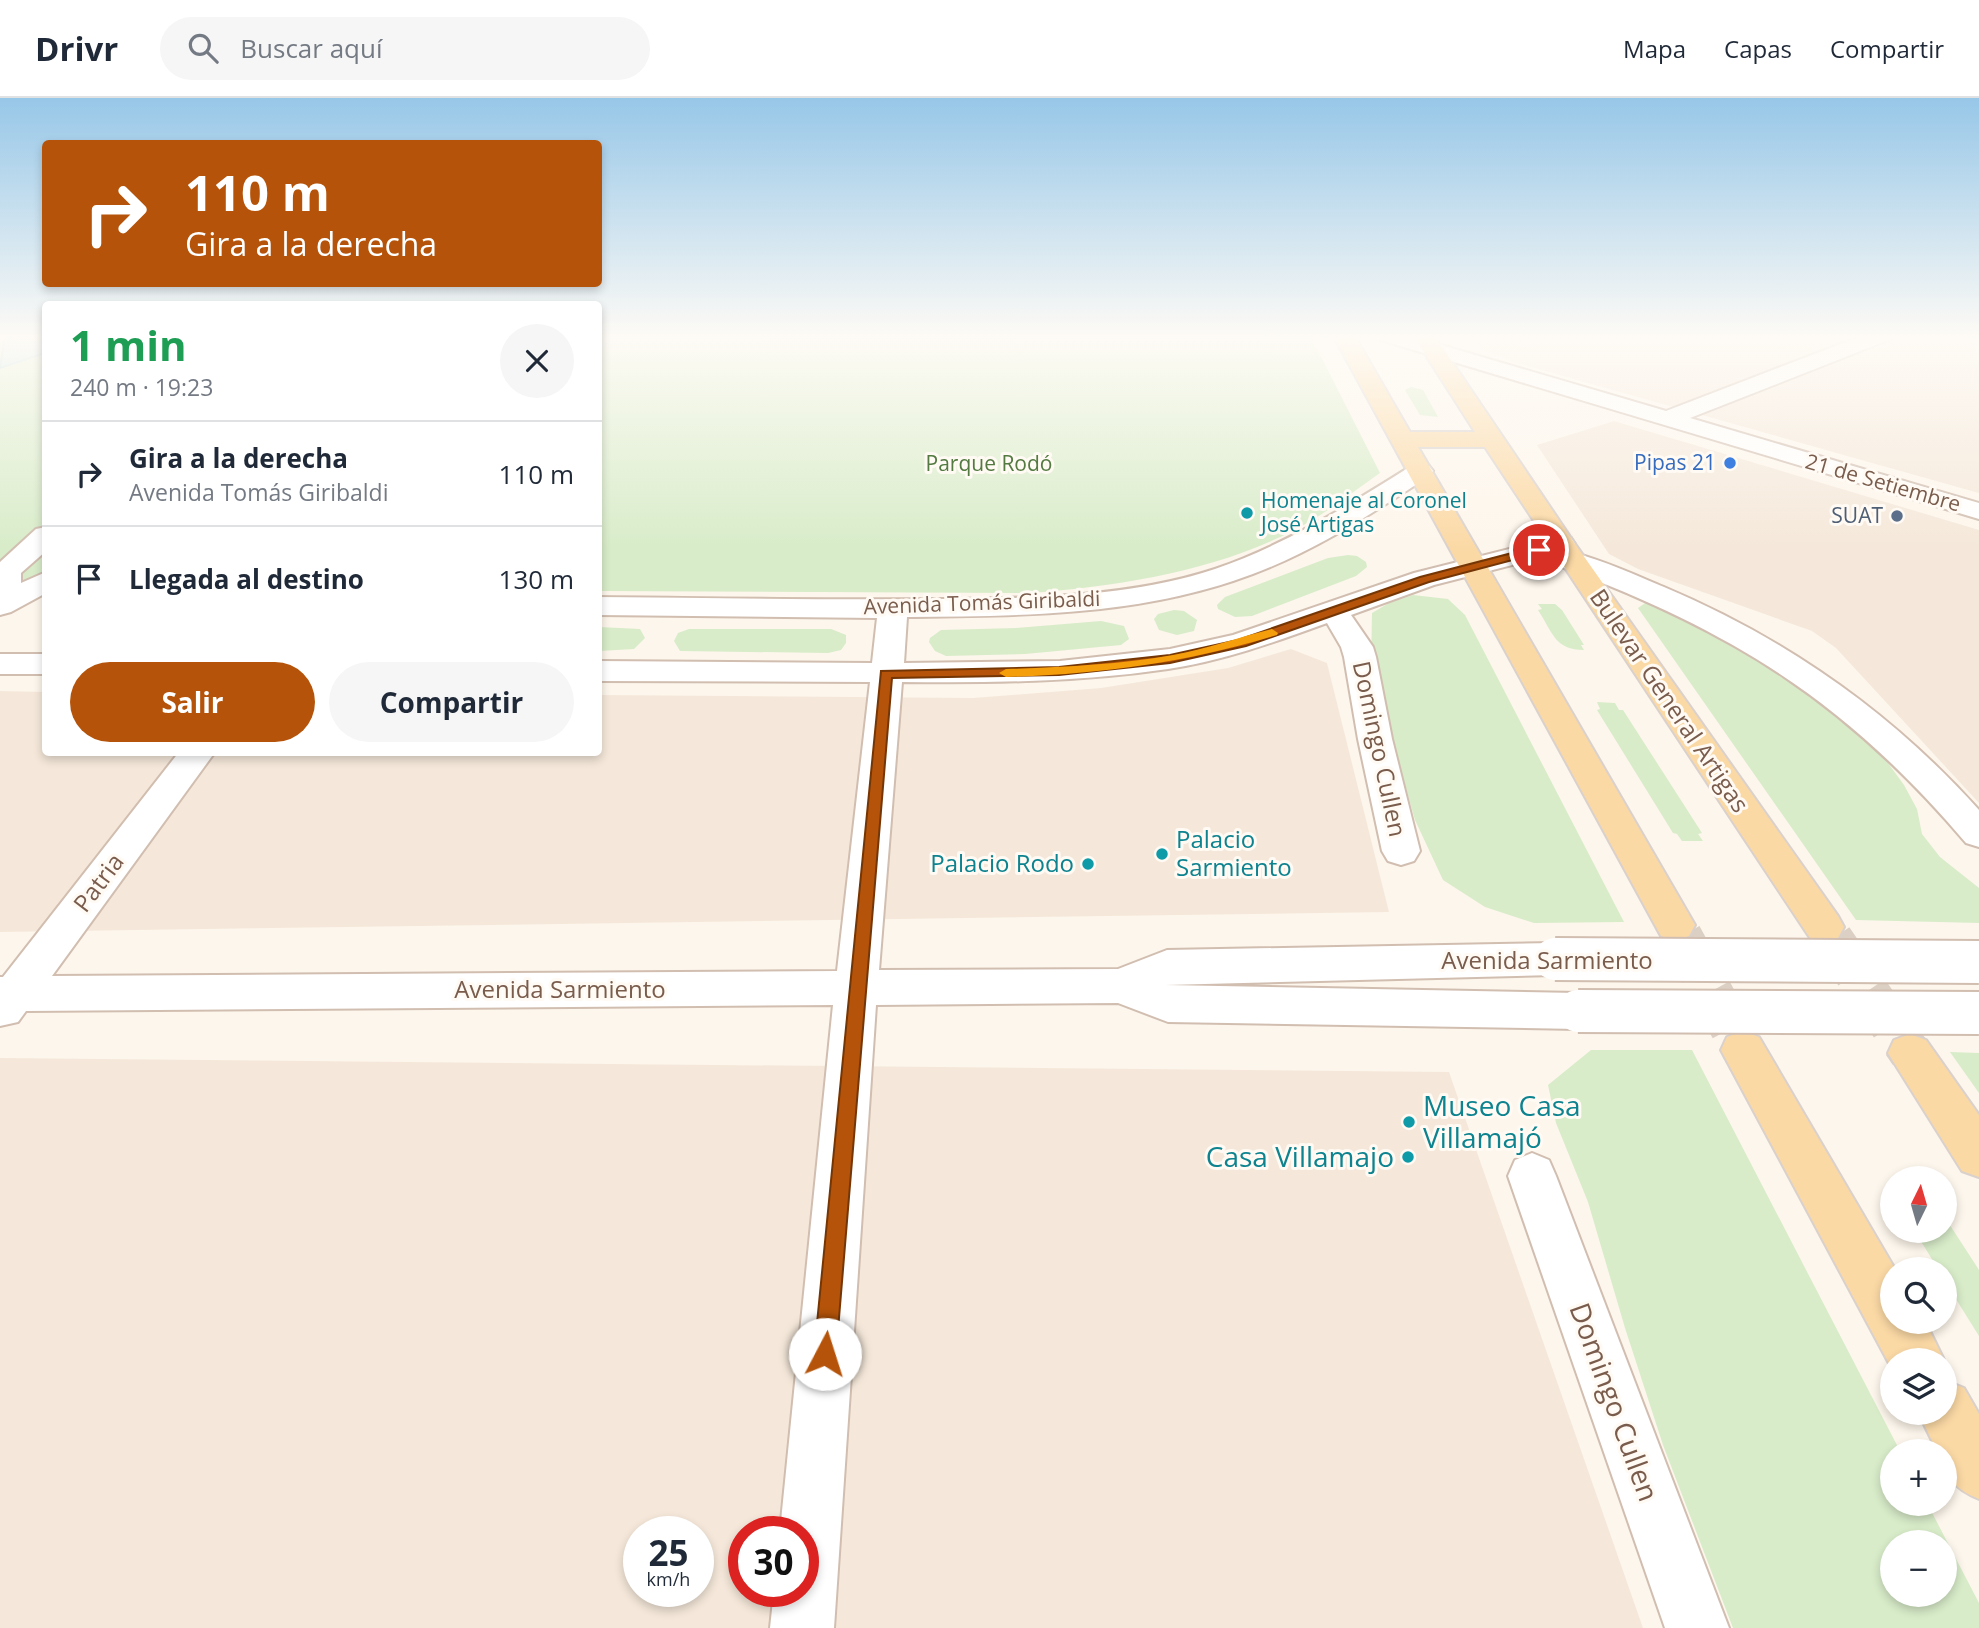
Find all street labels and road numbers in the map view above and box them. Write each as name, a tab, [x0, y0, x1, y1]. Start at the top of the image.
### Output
street label: 21 de Setiembre	[1802, 447, 1964, 518]
street label: Bulevar General Artigas	[1583, 582, 1757, 818]
street label: Avenida Tomás Giribaldi	[863, 584, 1101, 620]
street label: Domingo Cullen	[1346, 658, 1415, 840]
street label: Patria	[65, 846, 131, 918]
street label: Avenida Sarmiento	[1441, 943, 1653, 976]
street label: Avenida Sarmiento	[454, 972, 666, 1005]
street label: Domingo Cullen	[1561, 1297, 1668, 1506]

